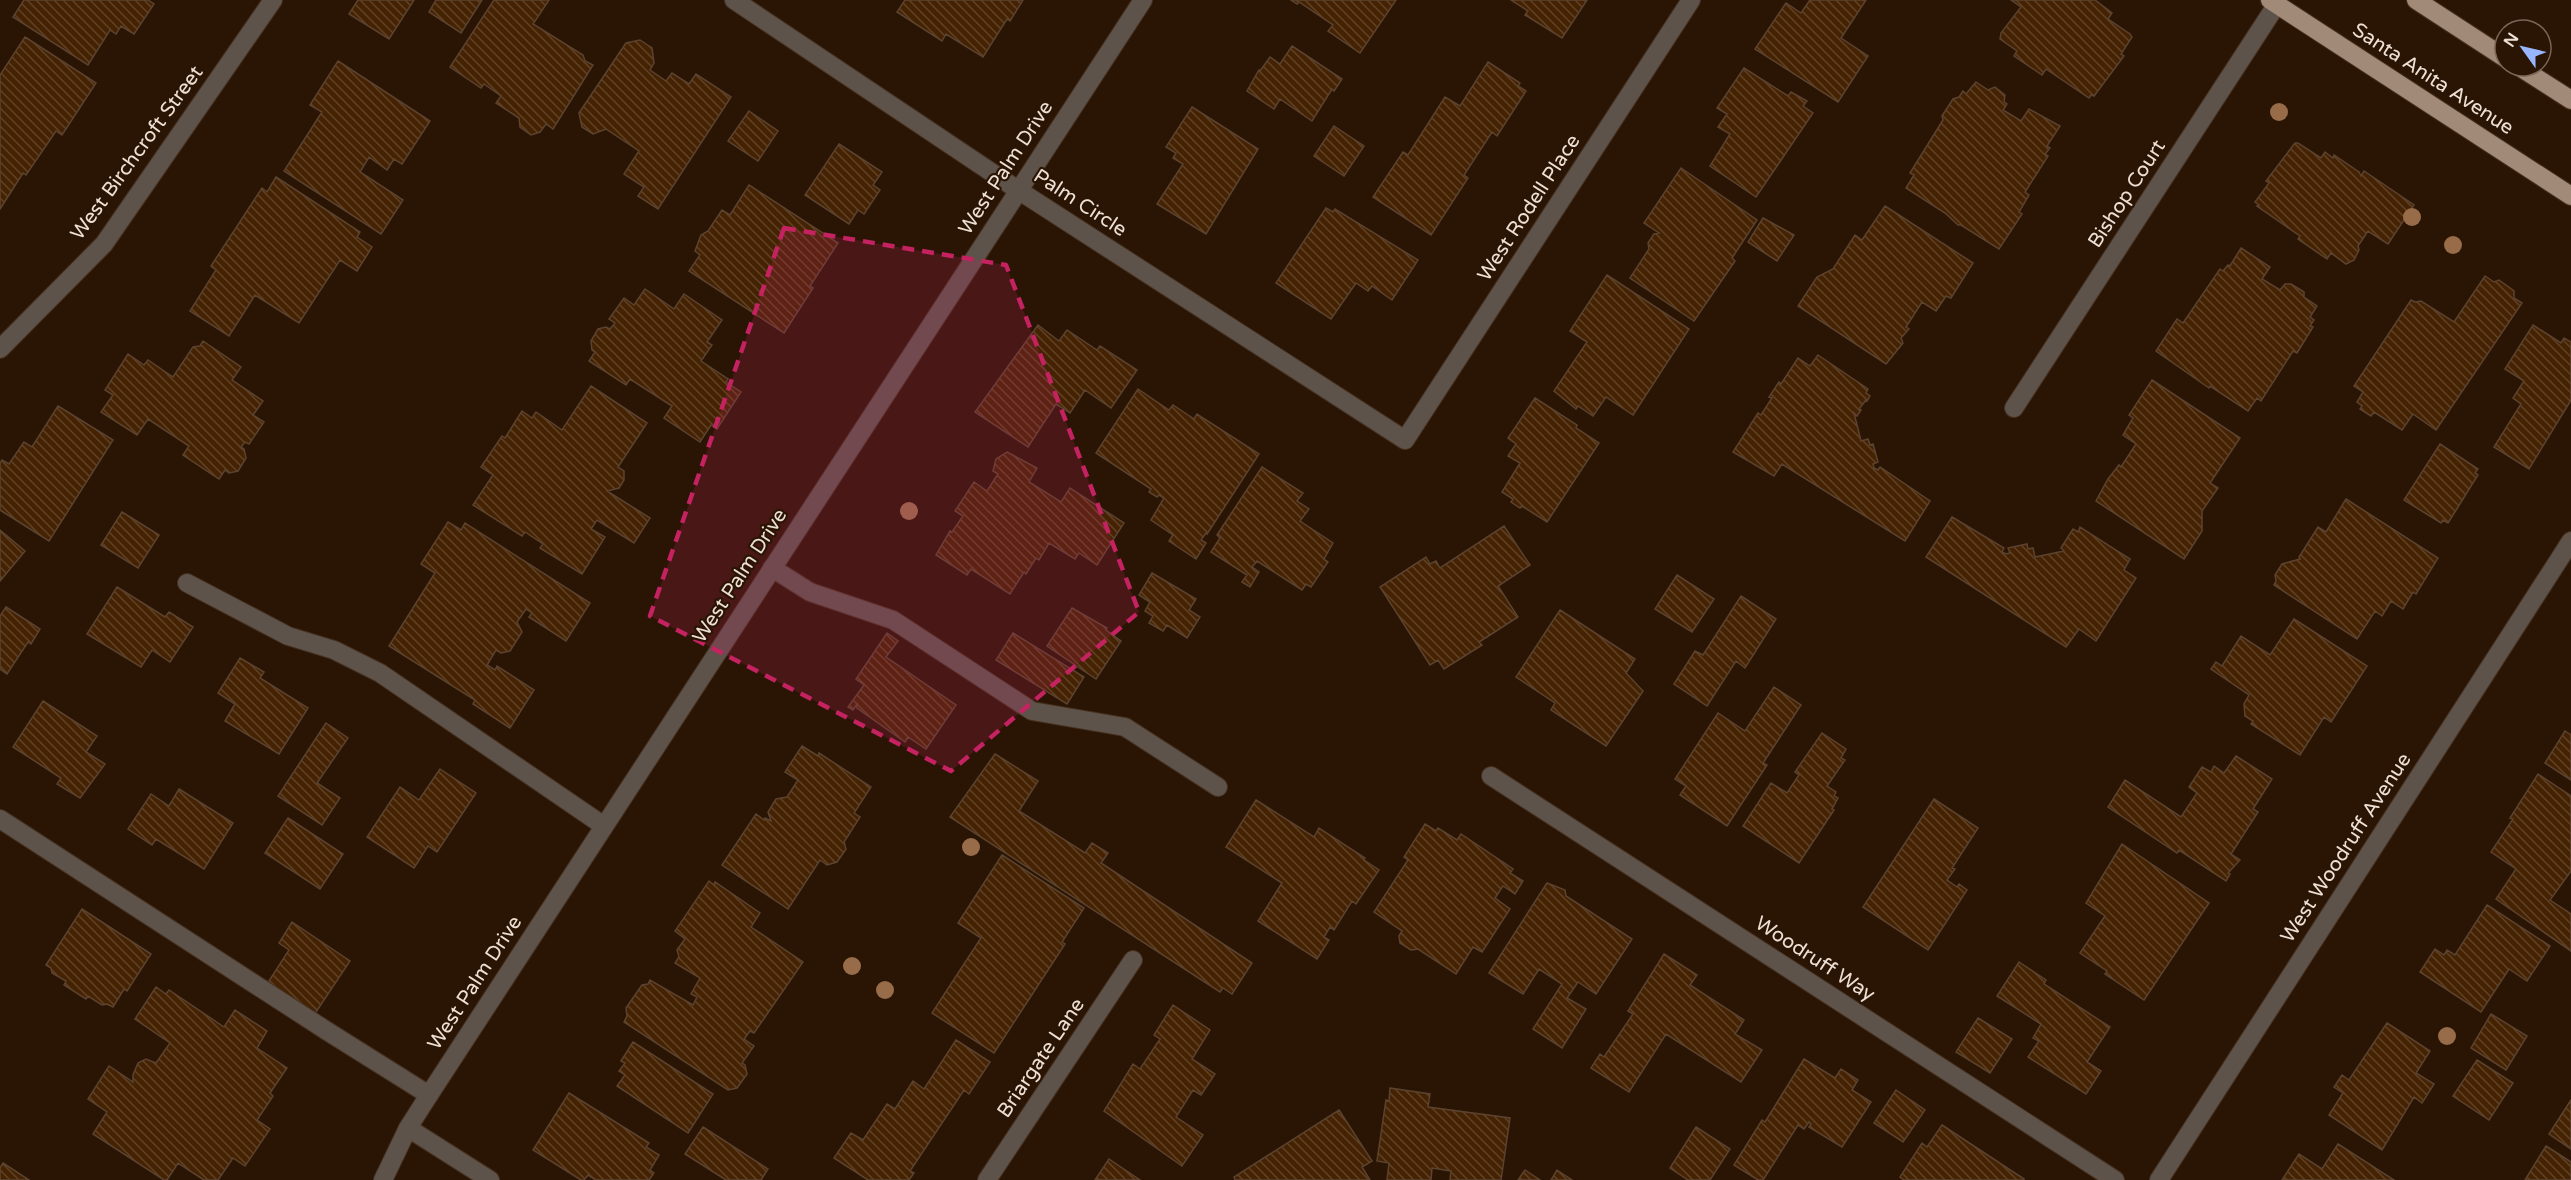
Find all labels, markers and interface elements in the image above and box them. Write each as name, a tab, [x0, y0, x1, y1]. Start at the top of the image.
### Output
street label: Santa Anita Avenue	[2348, 18, 2518, 140]
north arrow	[2493, 18, 2553, 78]
text: N	[2500, 29, 2523, 51]
street label: West Birchcroft Street	[66, 61, 208, 245]
street label: West Palm Drive	[954, 96, 1058, 240]
street label: West Rodell Place	[1473, 130, 1585, 286]
street label: Bishop Court	[2083, 135, 2171, 252]
street label: Palm Circle	[1029, 164, 1131, 242]
street label: West Palm Drive	[688, 504, 792, 648]
street label: West Woodruff Avenue	[2276, 749, 2416, 947]
street label: West Palm Drive	[423, 911, 527, 1055]
street label: Woodruff Way	[1751, 911, 1880, 1007]
street label: Briargate Lane	[992, 994, 1090, 1122]

